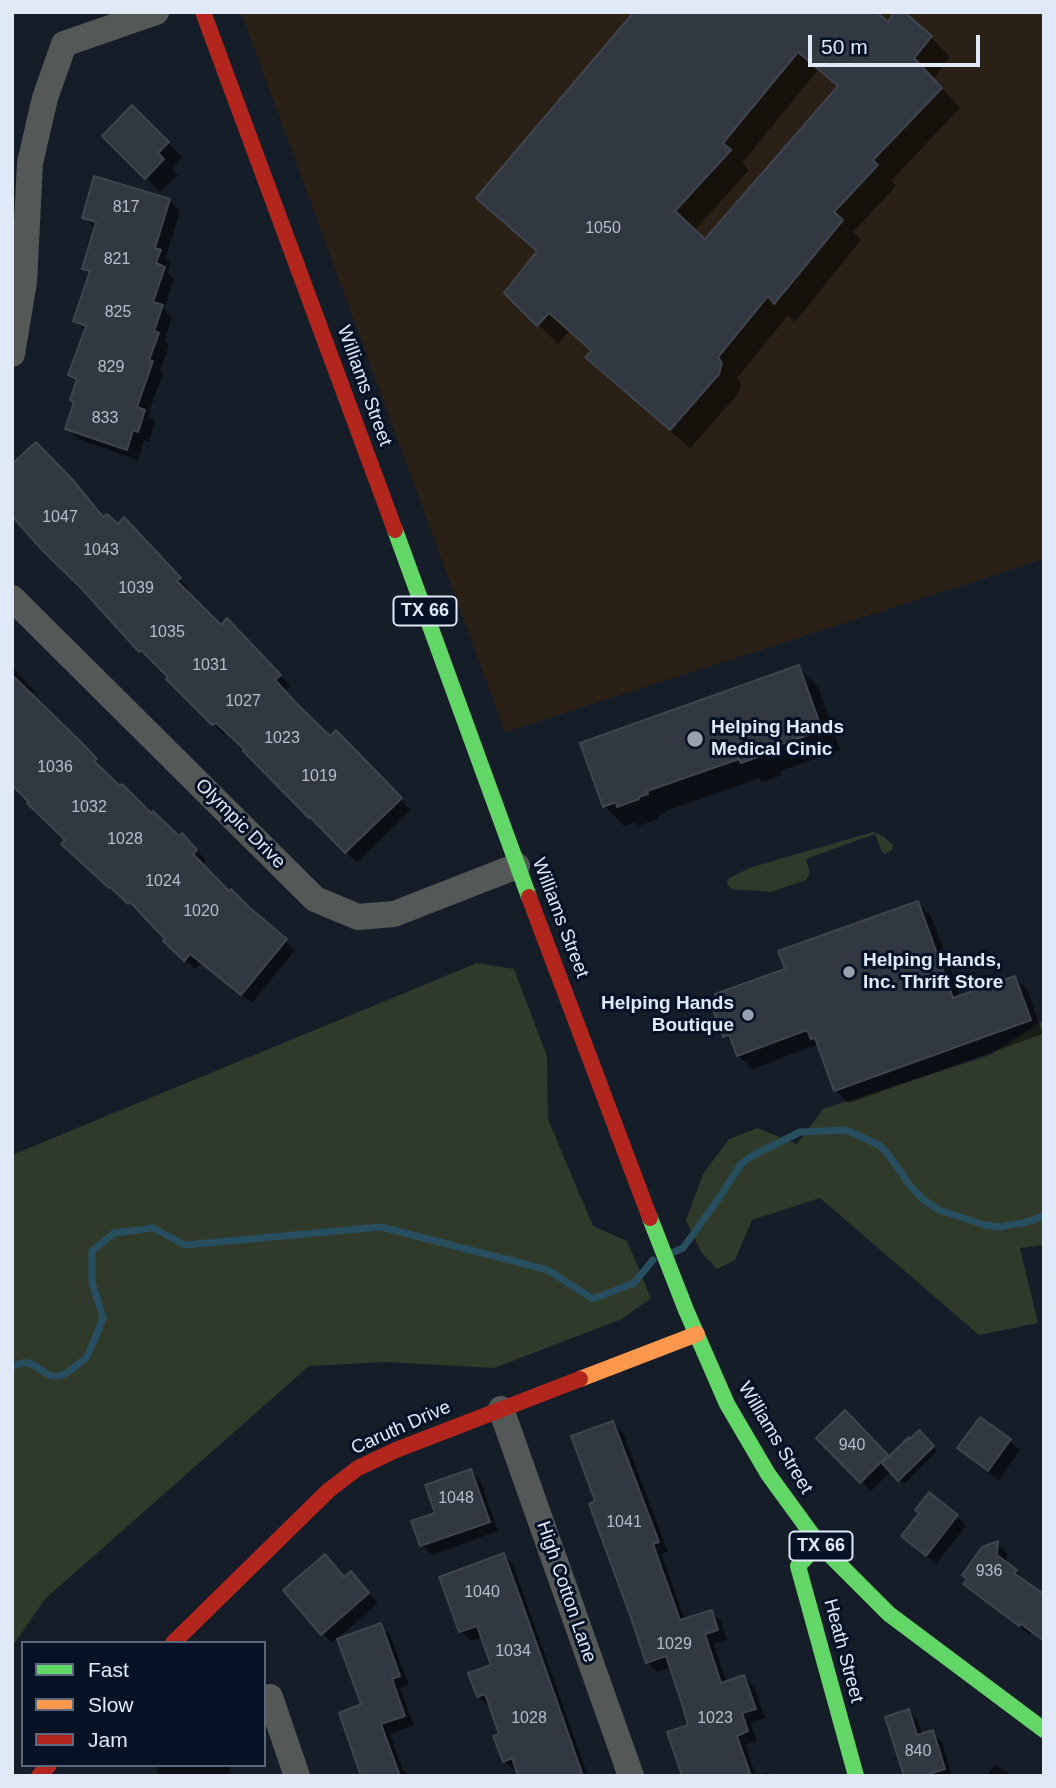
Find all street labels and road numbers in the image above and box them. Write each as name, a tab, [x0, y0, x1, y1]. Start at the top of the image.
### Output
street label: Williams Street	[332, 323, 396, 449]
road number: TX 66	[394, 596, 457, 626]
street label: Olympic Drive	[190, 774, 290, 874]
street label: Williams Street	[527, 855, 593, 981]
street label: Williams Street	[733, 1378, 817, 1498]
street label: Caruth Drive	[348, 1396, 454, 1460]
street label: High Cotton Lane	[531, 1518, 601, 1666]
road number: TX 66	[790, 1532, 852, 1560]
street label: Heath Street	[818, 1597, 868, 1705]

